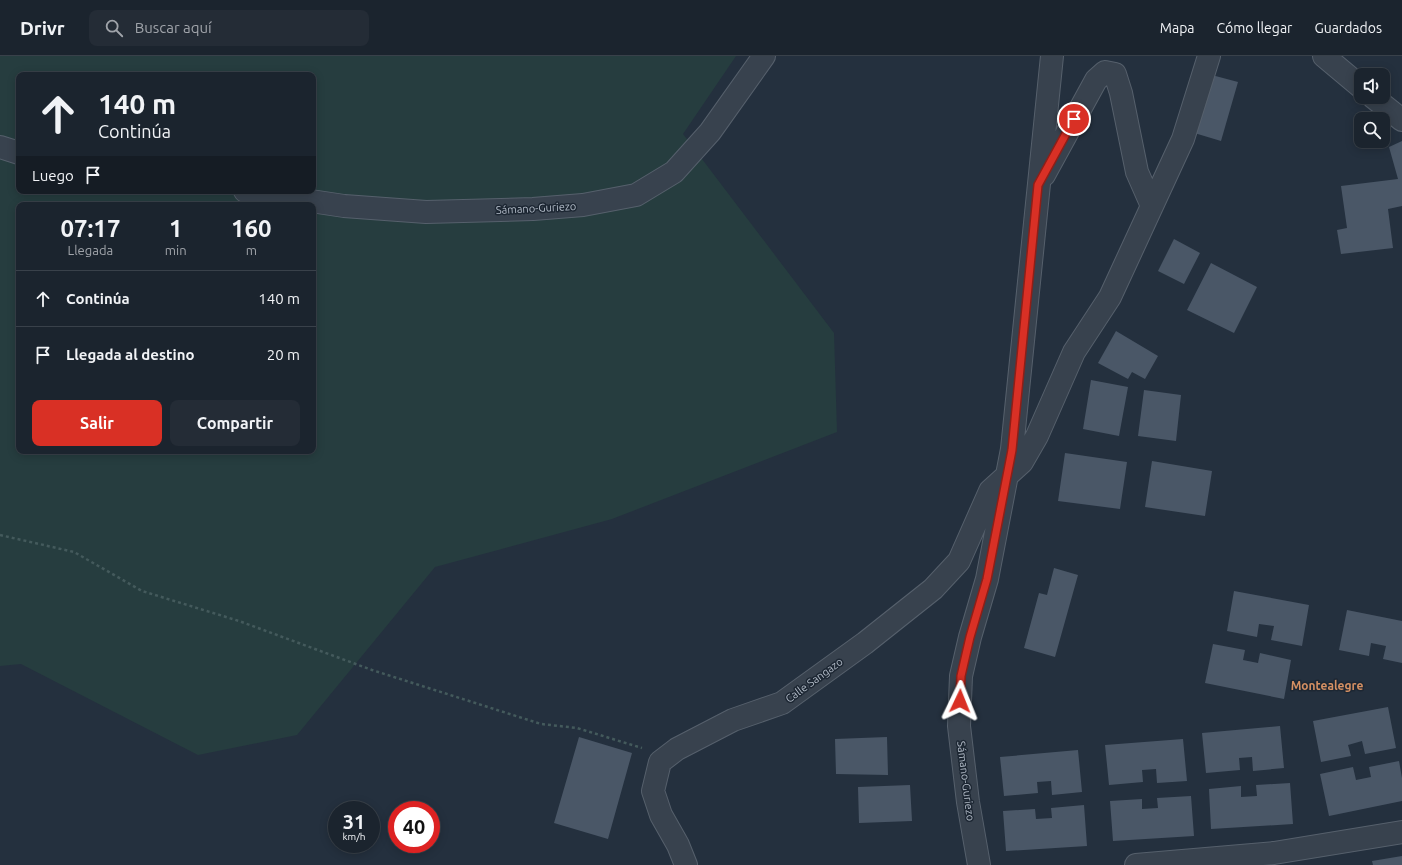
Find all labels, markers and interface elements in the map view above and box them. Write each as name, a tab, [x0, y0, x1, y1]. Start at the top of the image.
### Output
search box	[89, 10, 369, 46]
text: Drivr	[20, 17, 65, 39]
icon: search	[103, 17, 125, 39]
text: Buscar aquí	[135, 19, 212, 36]
text: Mapa	[1160, 20, 1195, 36]
text: Cómo llegar	[1217, 20, 1292, 36]
text: Guardados	[1314, 20, 1382, 36]
map controls	[1354, 68, 1390, 148]
button: sound	[1354, 68, 1390, 104]
icon: ahead	[32, 88, 84, 140]
text: 140 m	[98, 88, 176, 119]
pin	[1057, 102, 1091, 136]
icon: arrive	[1063, 108, 1085, 130]
button: search	[1354, 112, 1390, 148]
text: Continúa	[98, 121, 171, 141]
icon: arrive	[82, 164, 104, 186]
text: Luego	[32, 167, 74, 184]
street label: Sámano-Guriezo	[496, 200, 576, 216]
text: 07:17	[60, 215, 120, 242]
text: 1	[169, 215, 182, 242]
text: 160	[231, 215, 272, 242]
text: Llegada	[68, 243, 113, 257]
text: min	[165, 243, 187, 257]
text: m	[246, 243, 257, 257]
icon: ahead	[32, 288, 54, 310]
text: Continúa	[66, 290, 130, 307]
text: 140 m	[258, 290, 300, 307]
icon: arrive	[32, 344, 54, 366]
text: Llegada al destino	[66, 346, 195, 363]
text: 20 m	[267, 346, 300, 363]
button: Salir	[32, 400, 162, 446]
button: Compartir	[170, 400, 300, 446]
street label: Calle Sangazo	[783, 655, 845, 705]
district label: Montealegre	[1291, 679, 1363, 692]
position arrow	[939, 680, 981, 722]
street label: Sámano-Guriezo	[955, 740, 977, 822]
speed limit sign: 40	[388, 801, 440, 853]
text: 31	[343, 810, 365, 833]
text: km/h	[342, 831, 366, 842]

